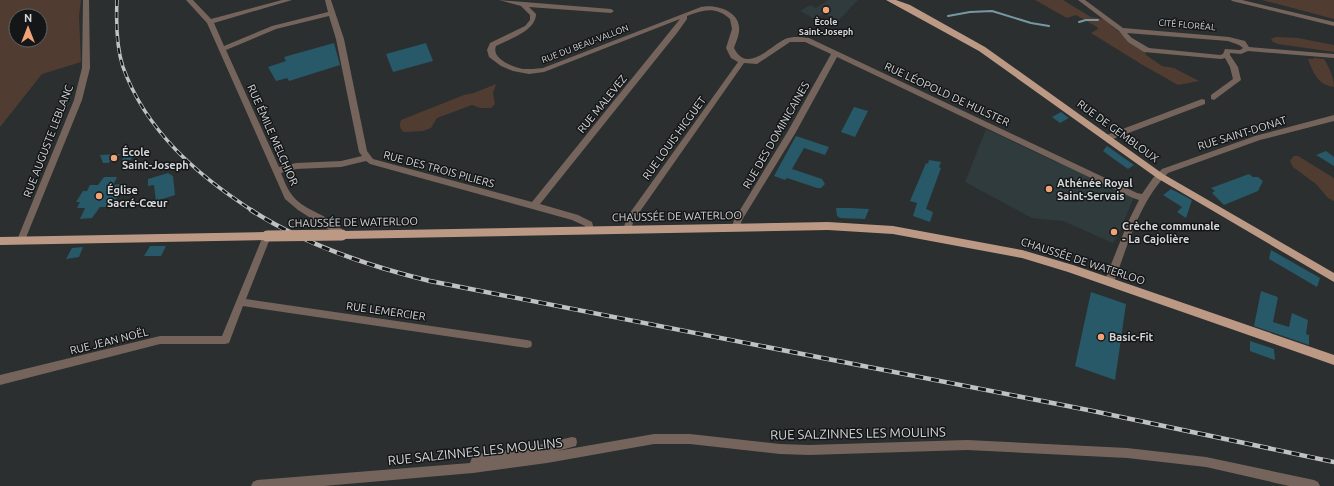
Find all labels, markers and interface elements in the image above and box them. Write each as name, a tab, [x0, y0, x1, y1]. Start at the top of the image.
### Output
marker: Ècole Saint-Joseph	[821, 5, 831, 15]
north arrow	[8, 8, 48, 48]
text: N	[24, 12, 32, 24]
place label: Ècole Saint-Joseph	[799, 16, 853, 37]
street label: CITÉ FLORÉAL	[1158, 16, 1217, 33]
street label: RUE DU BEAU-VALLON	[540, 23, 630, 65]
street label: RUE LÉOPOLD DE HULSTER	[883, 59, 1012, 128]
street label: RUE MALEVEZ	[575, 73, 629, 135]
street label: RUE DES DOMINICAINES	[740, 79, 812, 191]
street label: RUE ÉMILE MELCHIOR	[245, 82, 302, 188]
street label: RUE AUGUSTE LEBLANC	[21, 83, 75, 199]
street label: RUE LOUIS HICGUET	[640, 94, 708, 182]
street label: RUE DE GEMBLOUX	[1075, 97, 1161, 165]
street label: RUE SAINT-DONAT	[1196, 114, 1288, 152]
place label: École Saint-Joseph	[122, 145, 189, 171]
street label: RUE DES TROIS PILIERS	[382, 148, 496, 190]
marker: École Saint-Joseph	[109, 153, 119, 163]
place label: Athénée Royal Saint-Servais	[1057, 177, 1133, 202]
place label: Église Sacré-Cœur	[107, 183, 168, 209]
marker: Athénée Royal Saint-Servais	[1044, 184, 1054, 194]
marker: Église Sacré-Cœur	[94, 191, 104, 201]
street label: CHAUSSÉE DE WATERLOO	[612, 208, 742, 223]
street label: CHAUSSÉE DE WATERLOO	[288, 214, 418, 229]
place label: Crèche communale - La Cajolière	[1122, 220, 1220, 245]
marker: Crèche communale - La Cajolière	[1109, 227, 1119, 237]
street label: CHAUSSÉE DE WATERLOO	[1019, 234, 1147, 287]
street label: RUE LEMERCIER	[346, 299, 427, 323]
street label: RUE JEAN NOËL	[68, 325, 150, 357]
place label: Basic-Fit	[1109, 331, 1154, 343]
marker: Basic-Fit	[1096, 332, 1106, 342]
street label: RUE SALZINNES LES MOULINS	[770, 424, 946, 442]
street label: RUE SALZINNES LES MOULINS	[387, 435, 563, 467]

